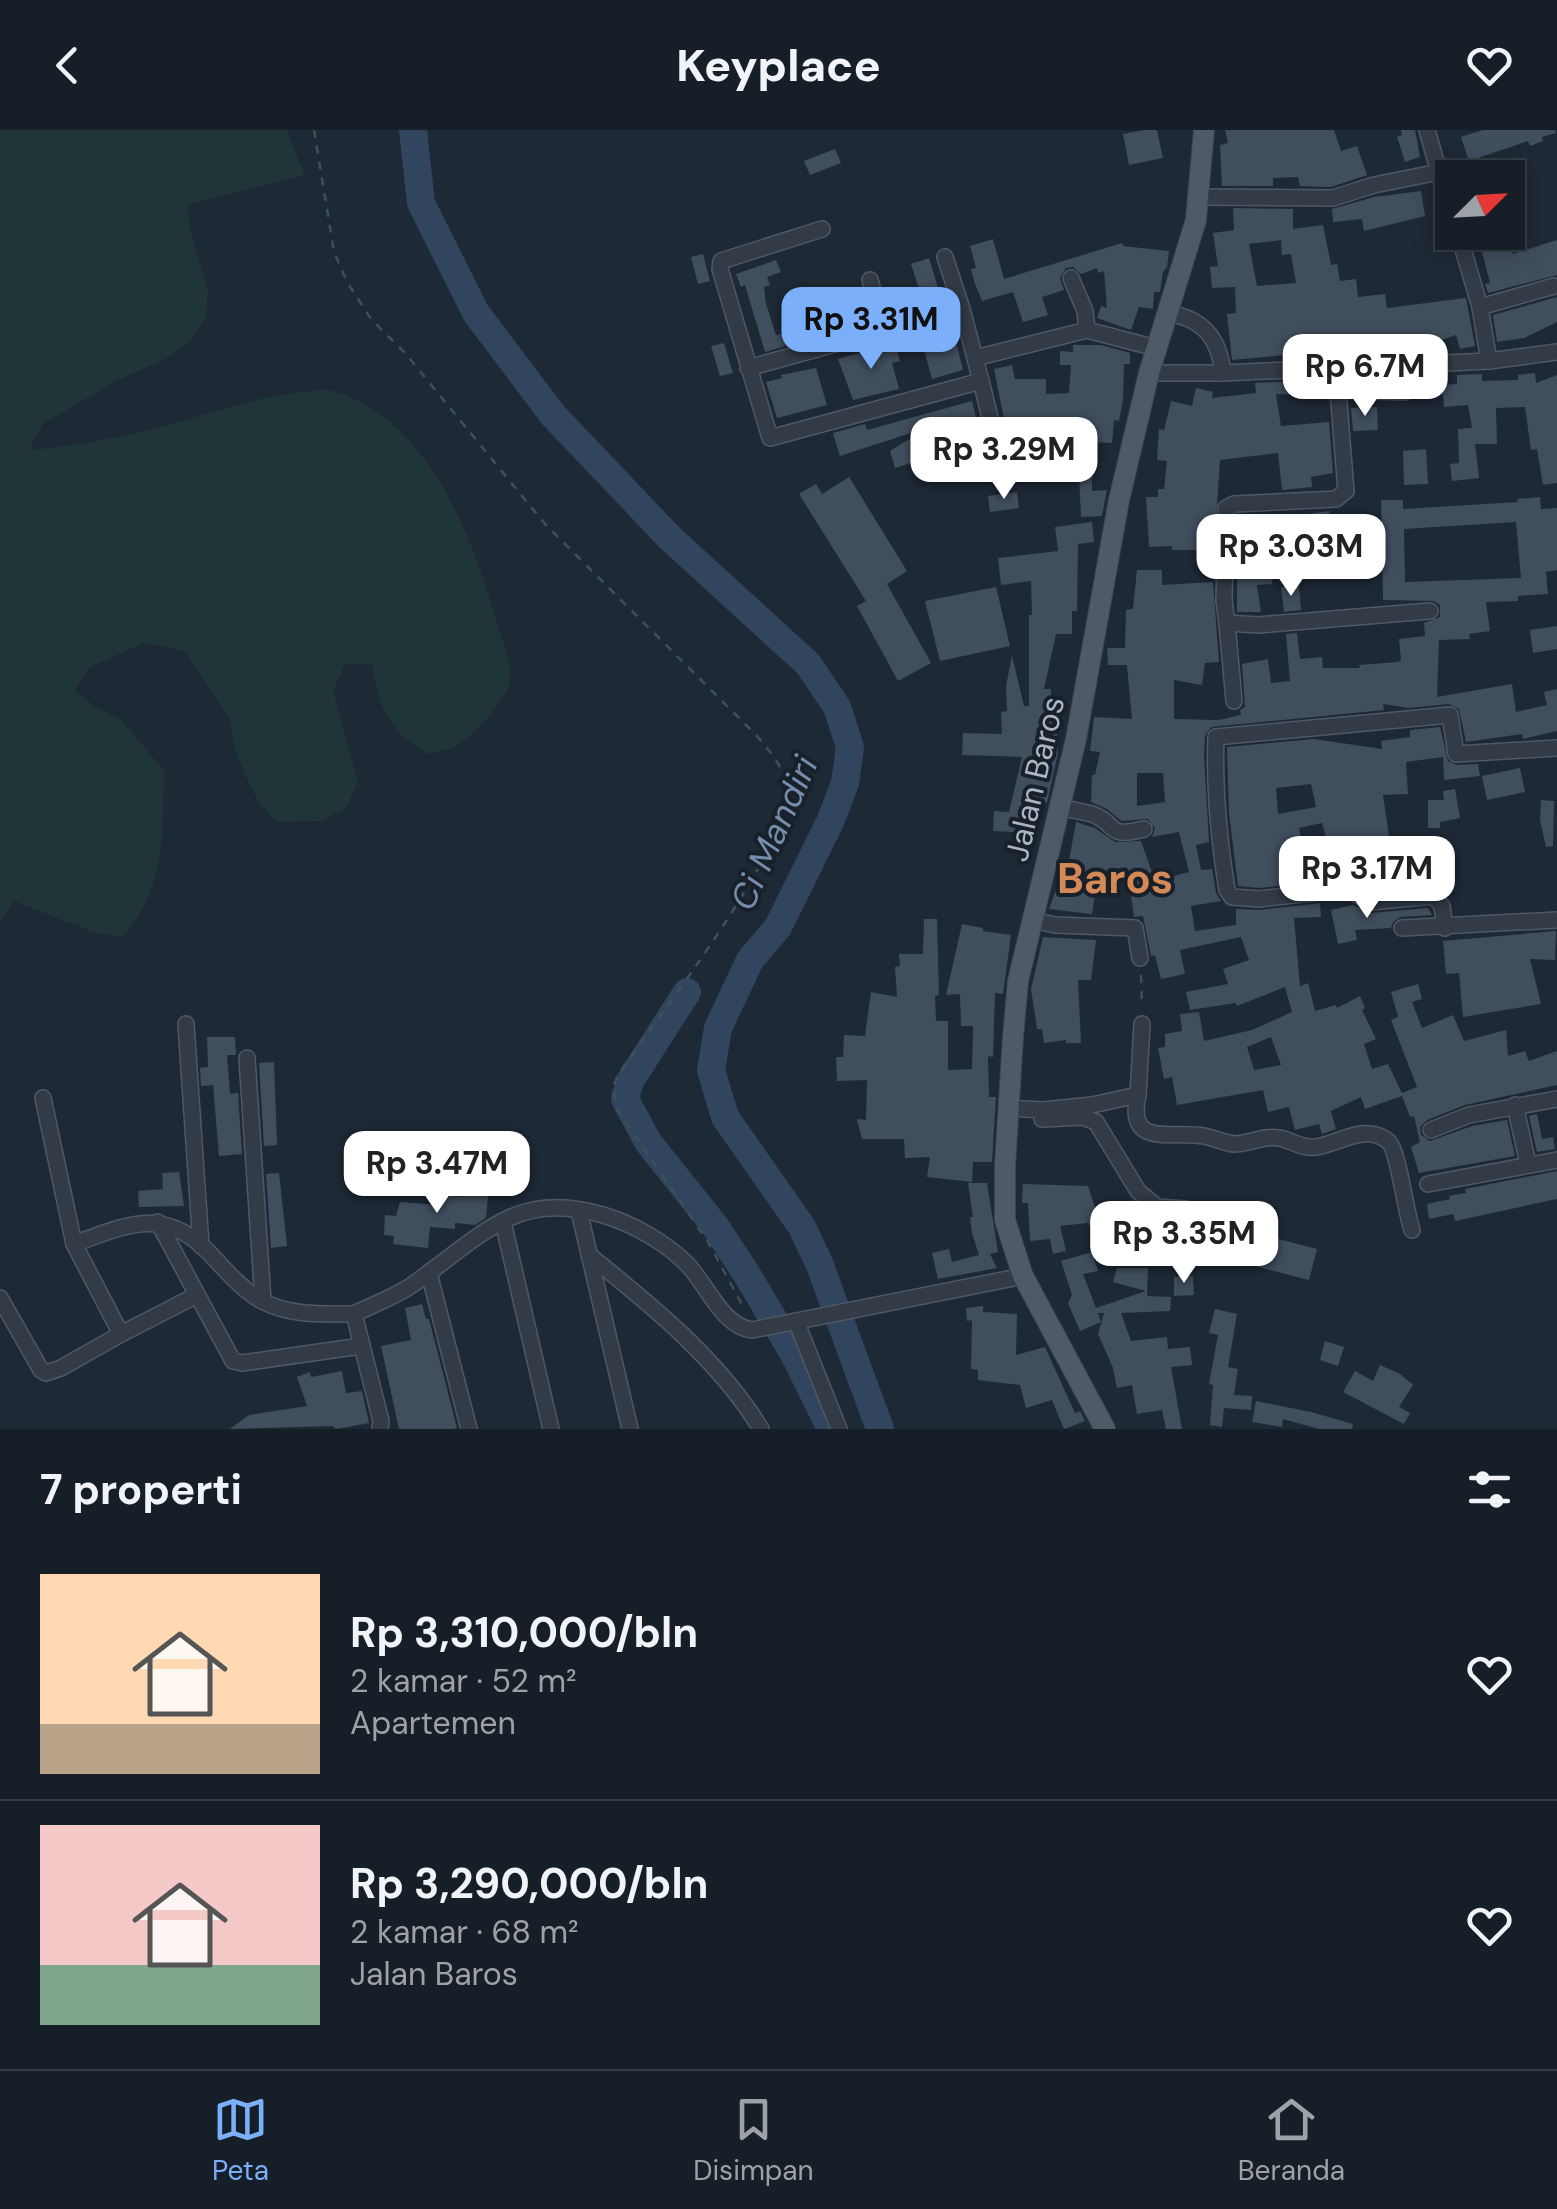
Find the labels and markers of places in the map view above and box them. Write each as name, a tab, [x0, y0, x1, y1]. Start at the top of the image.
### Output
pin: Rp 3.31M	[768, 287, 974, 372]
pin: Rp 6.7M	[1273, 334, 1457, 419]
pin: Rp 3.29M	[901, 417, 1107, 502]
pin: Rp 3.03M	[1188, 514, 1394, 599]
pin: Rp 3.17M	[1264, 836, 1470, 921]
pin: Rp 3.47M	[334, 1131, 540, 1216]
pin: Rp 3.35M	[1081, 1201, 1287, 1286]

